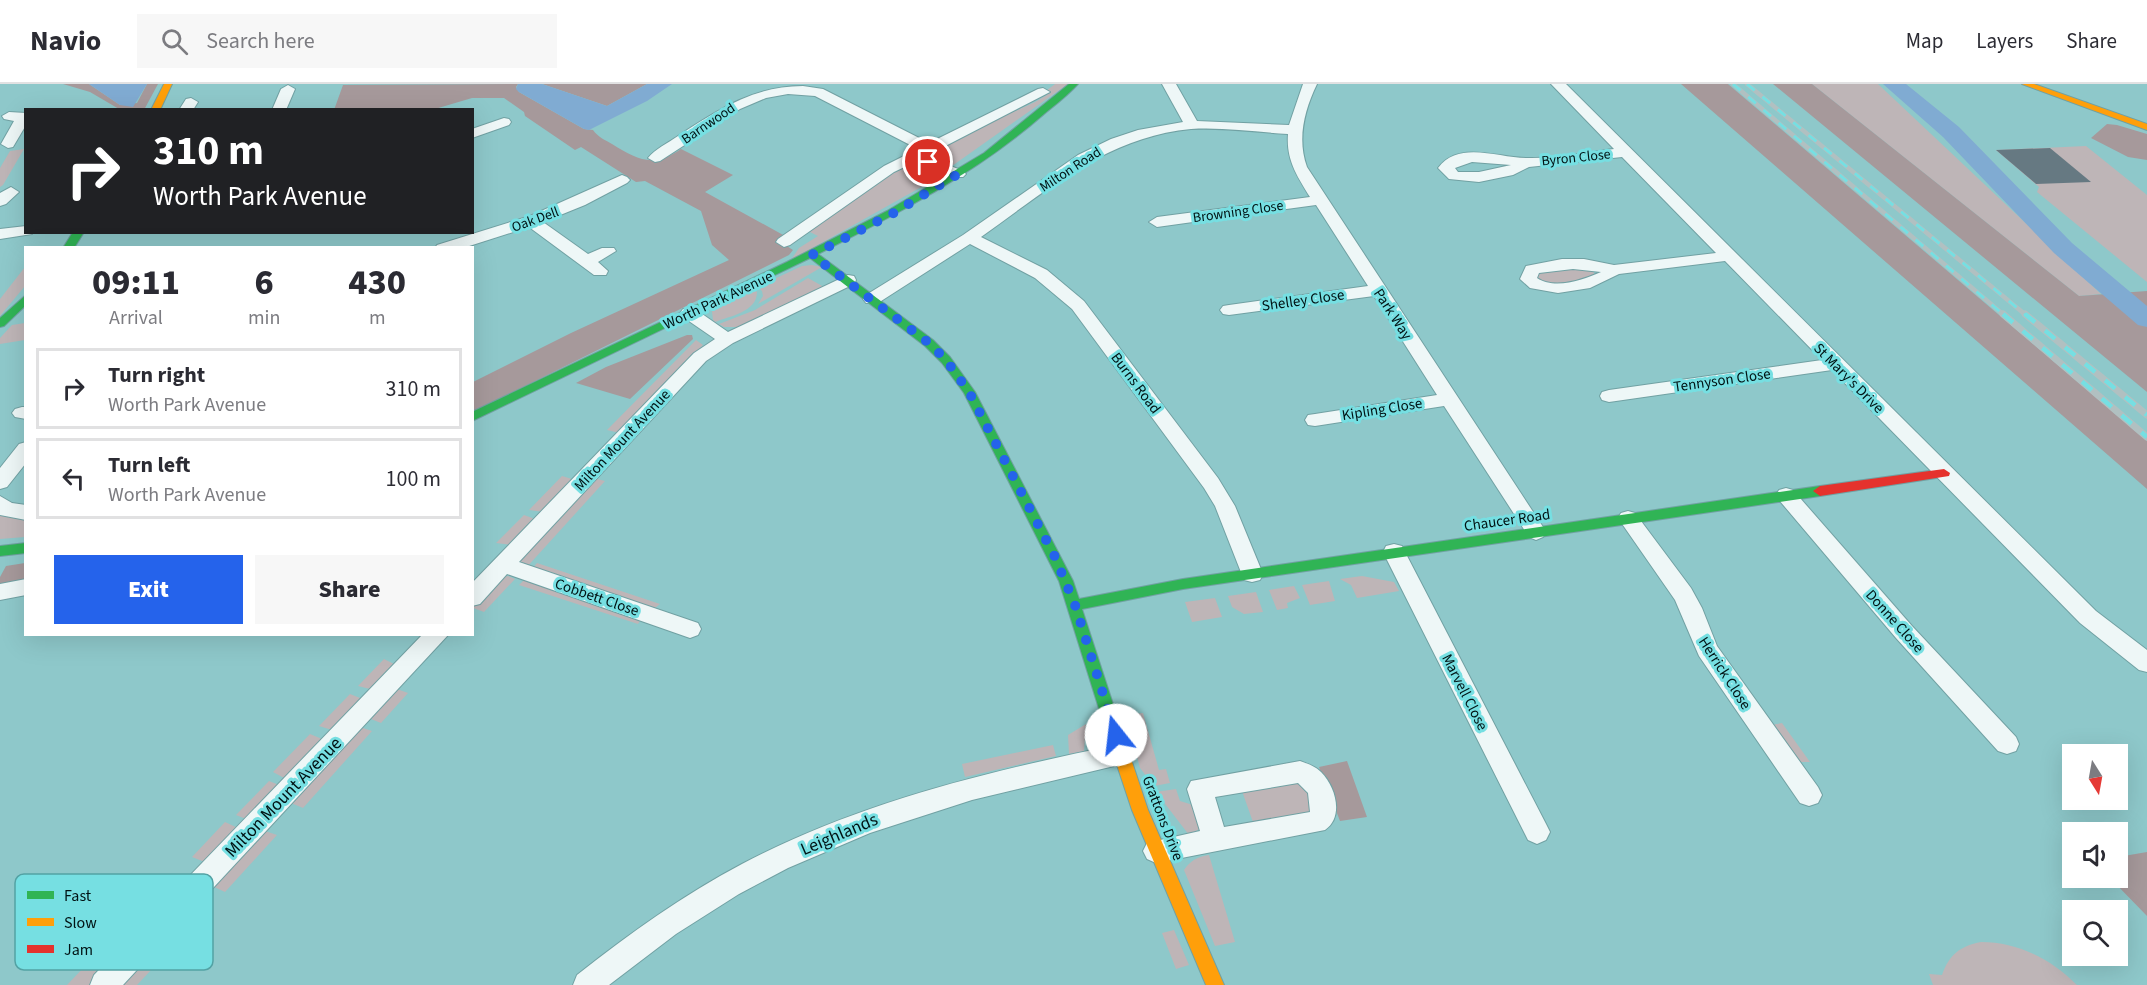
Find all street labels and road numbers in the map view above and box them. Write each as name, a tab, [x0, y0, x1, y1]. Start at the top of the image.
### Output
street label: Barnwood	[678, 99, 739, 149]
street label: Milton Road	[1036, 142, 1105, 197]
street label: Byron Close	[1541, 144, 1612, 172]
street label: Browning Close	[1192, 196, 1285, 228]
street label: Oak Dell	[509, 202, 562, 238]
street label: Worth Park Avenue	[660, 266, 776, 335]
street label: Shelley Close	[1261, 284, 1346, 317]
street label: Park Way	[1368, 285, 1417, 344]
street label: St Mary's Drive	[1809, 338, 1889, 418]
street label: Burns Road	[1106, 348, 1166, 418]
street label: Tennyson Close	[1672, 363, 1772, 398]
street label: Milton Mount Avenue	[570, 385, 675, 496]
street label: Kipling Close	[1340, 393, 1424, 426]
street label: Chaucer Road	[1463, 504, 1552, 537]
street label: Cobbett Close	[552, 573, 642, 622]
street label: Donne Close	[1861, 585, 1929, 657]
street label: Herrick Close	[1693, 633, 1756, 714]
street label: Marvell Close	[1436, 650, 1493, 734]
street label: Milton Mount Avenue	[219, 732, 348, 863]
street label: Grattons Drive	[1137, 773, 1188, 864]
street label: Leighlands	[797, 807, 882, 862]

